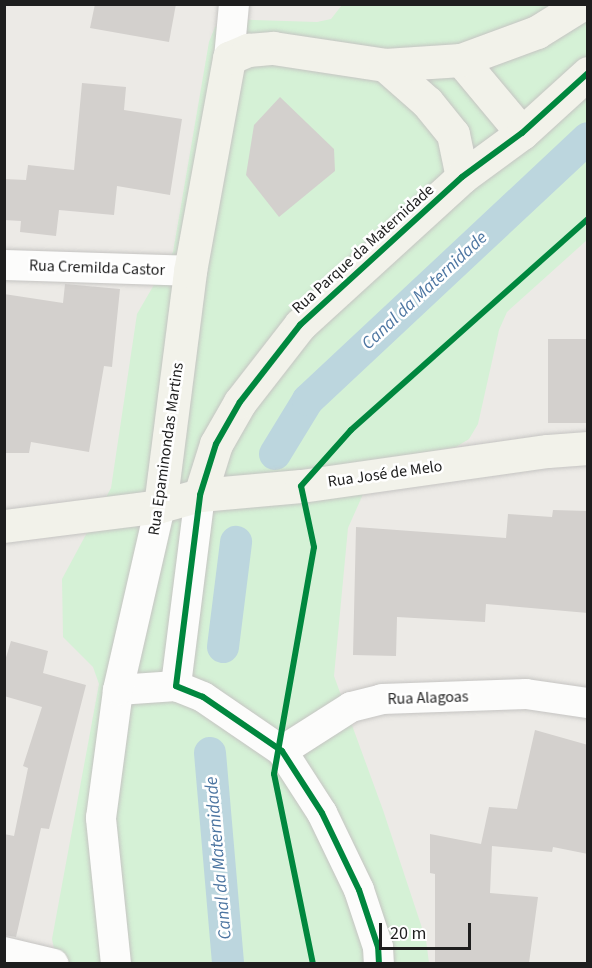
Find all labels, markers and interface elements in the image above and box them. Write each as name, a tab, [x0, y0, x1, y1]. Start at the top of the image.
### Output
street label: Rua Parque da Maternidade	[288, 180, 438, 318]
water label: Canal da Maternidade	[358, 227, 492, 355]
street label: Rua Cremilda Castor	[29, 256, 165, 280]
street label: Rua Epaminondas Martins	[144, 361, 188, 537]
street label: Rua José de Melo	[326, 456, 444, 492]
street label: Rua Alagoas	[387, 687, 469, 709]
water label: Canal da Maternidade	[201, 776, 237, 940]
scale bar	[382, 911, 474, 949]
text: 20 m	[390, 921, 426, 946]

